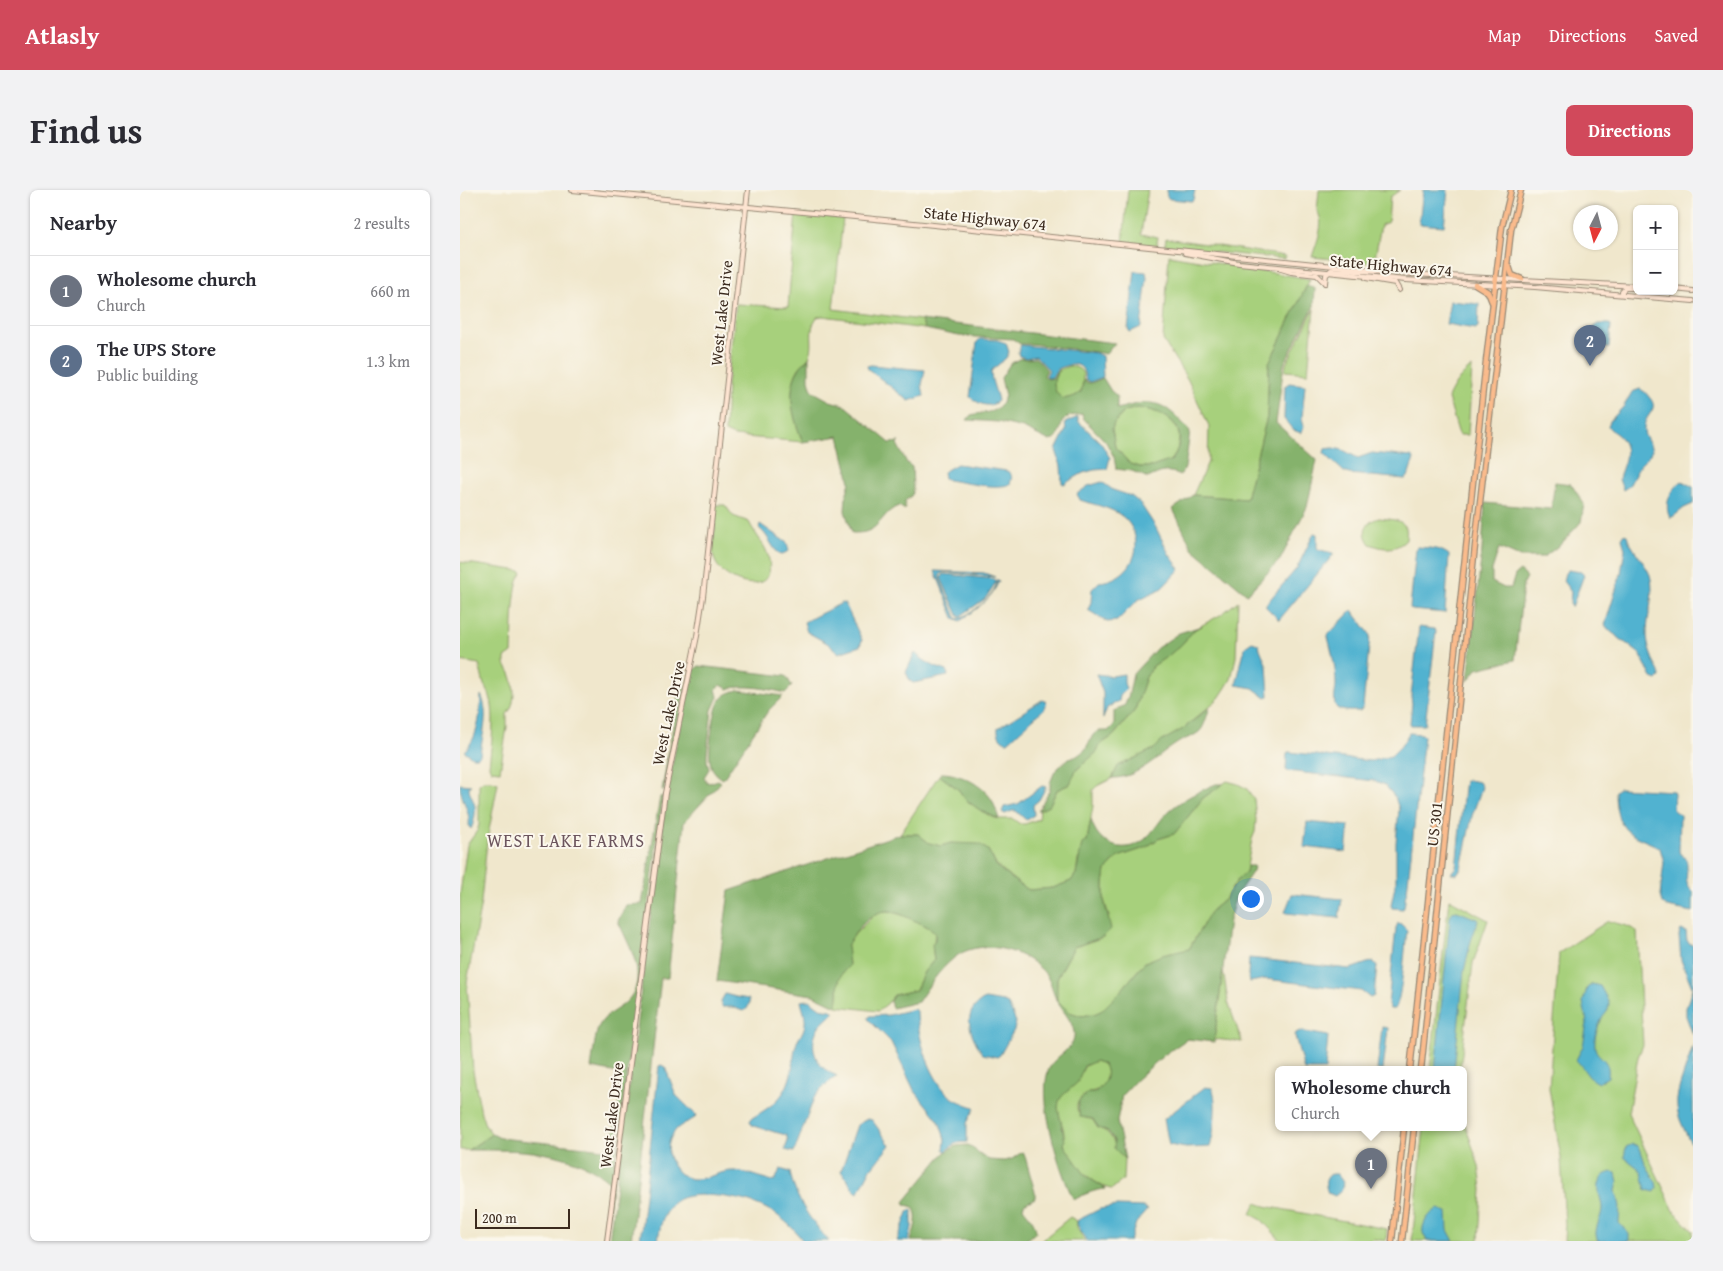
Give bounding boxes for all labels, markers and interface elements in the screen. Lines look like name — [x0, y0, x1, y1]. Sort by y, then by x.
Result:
text: Atlasly — [25, 18, 99, 53]
text: Map — [1488, 22, 1521, 49]
text: Directions — [1549, 22, 1626, 49]
text: Saved — [1654, 22, 1698, 49]
text: Find us — [30, 105, 143, 156]
button: Directions — [1566, 105, 1693, 156]
street label: State Highway 674 — [923, 200, 1048, 236]
north arrow — [1573, 205, 1618, 250]
map controls — [1633, 205, 1678, 295]
button: + — [1633, 205, 1678, 250]
text: Nearby — [50, 207, 117, 238]
text: 2 results — [353, 211, 410, 235]
street label: State Highway 674 — [1329, 248, 1454, 282]
button: − — [1633, 250, 1678, 295]
street label: West Lake Drive — [704, 259, 738, 367]
text: Wholesome church — [97, 265, 257, 293]
text: 1 — [62, 279, 70, 303]
text: 660 m — [370, 279, 410, 303]
text: Church — [97, 293, 146, 317]
pin: 2 — [1574, 325, 1606, 366]
text: The UPS Store — [97, 335, 216, 363]
text: 2 — [62, 349, 70, 373]
text: 1.3 km — [366, 349, 410, 373]
text: Public building — [97, 363, 198, 387]
street label: West Lake Drive — [645, 659, 691, 767]
street label: US 301 — [1420, 800, 1448, 848]
district label: WEST LAKE FARMS — [487, 827, 645, 854]
your location — [1238, 886, 1264, 912]
street label: West Lake Drive — [593, 1061, 629, 1169]
popup — [1275, 1066, 1467, 1131]
text: Wholesome church — [1291, 1073, 1451, 1101]
text: Church — [1291, 1101, 1340, 1125]
pin: 1 — [1355, 1148, 1387, 1189]
scale bar — [475, 1206, 570, 1229]
text: 200 m — [482, 1208, 517, 1228]

